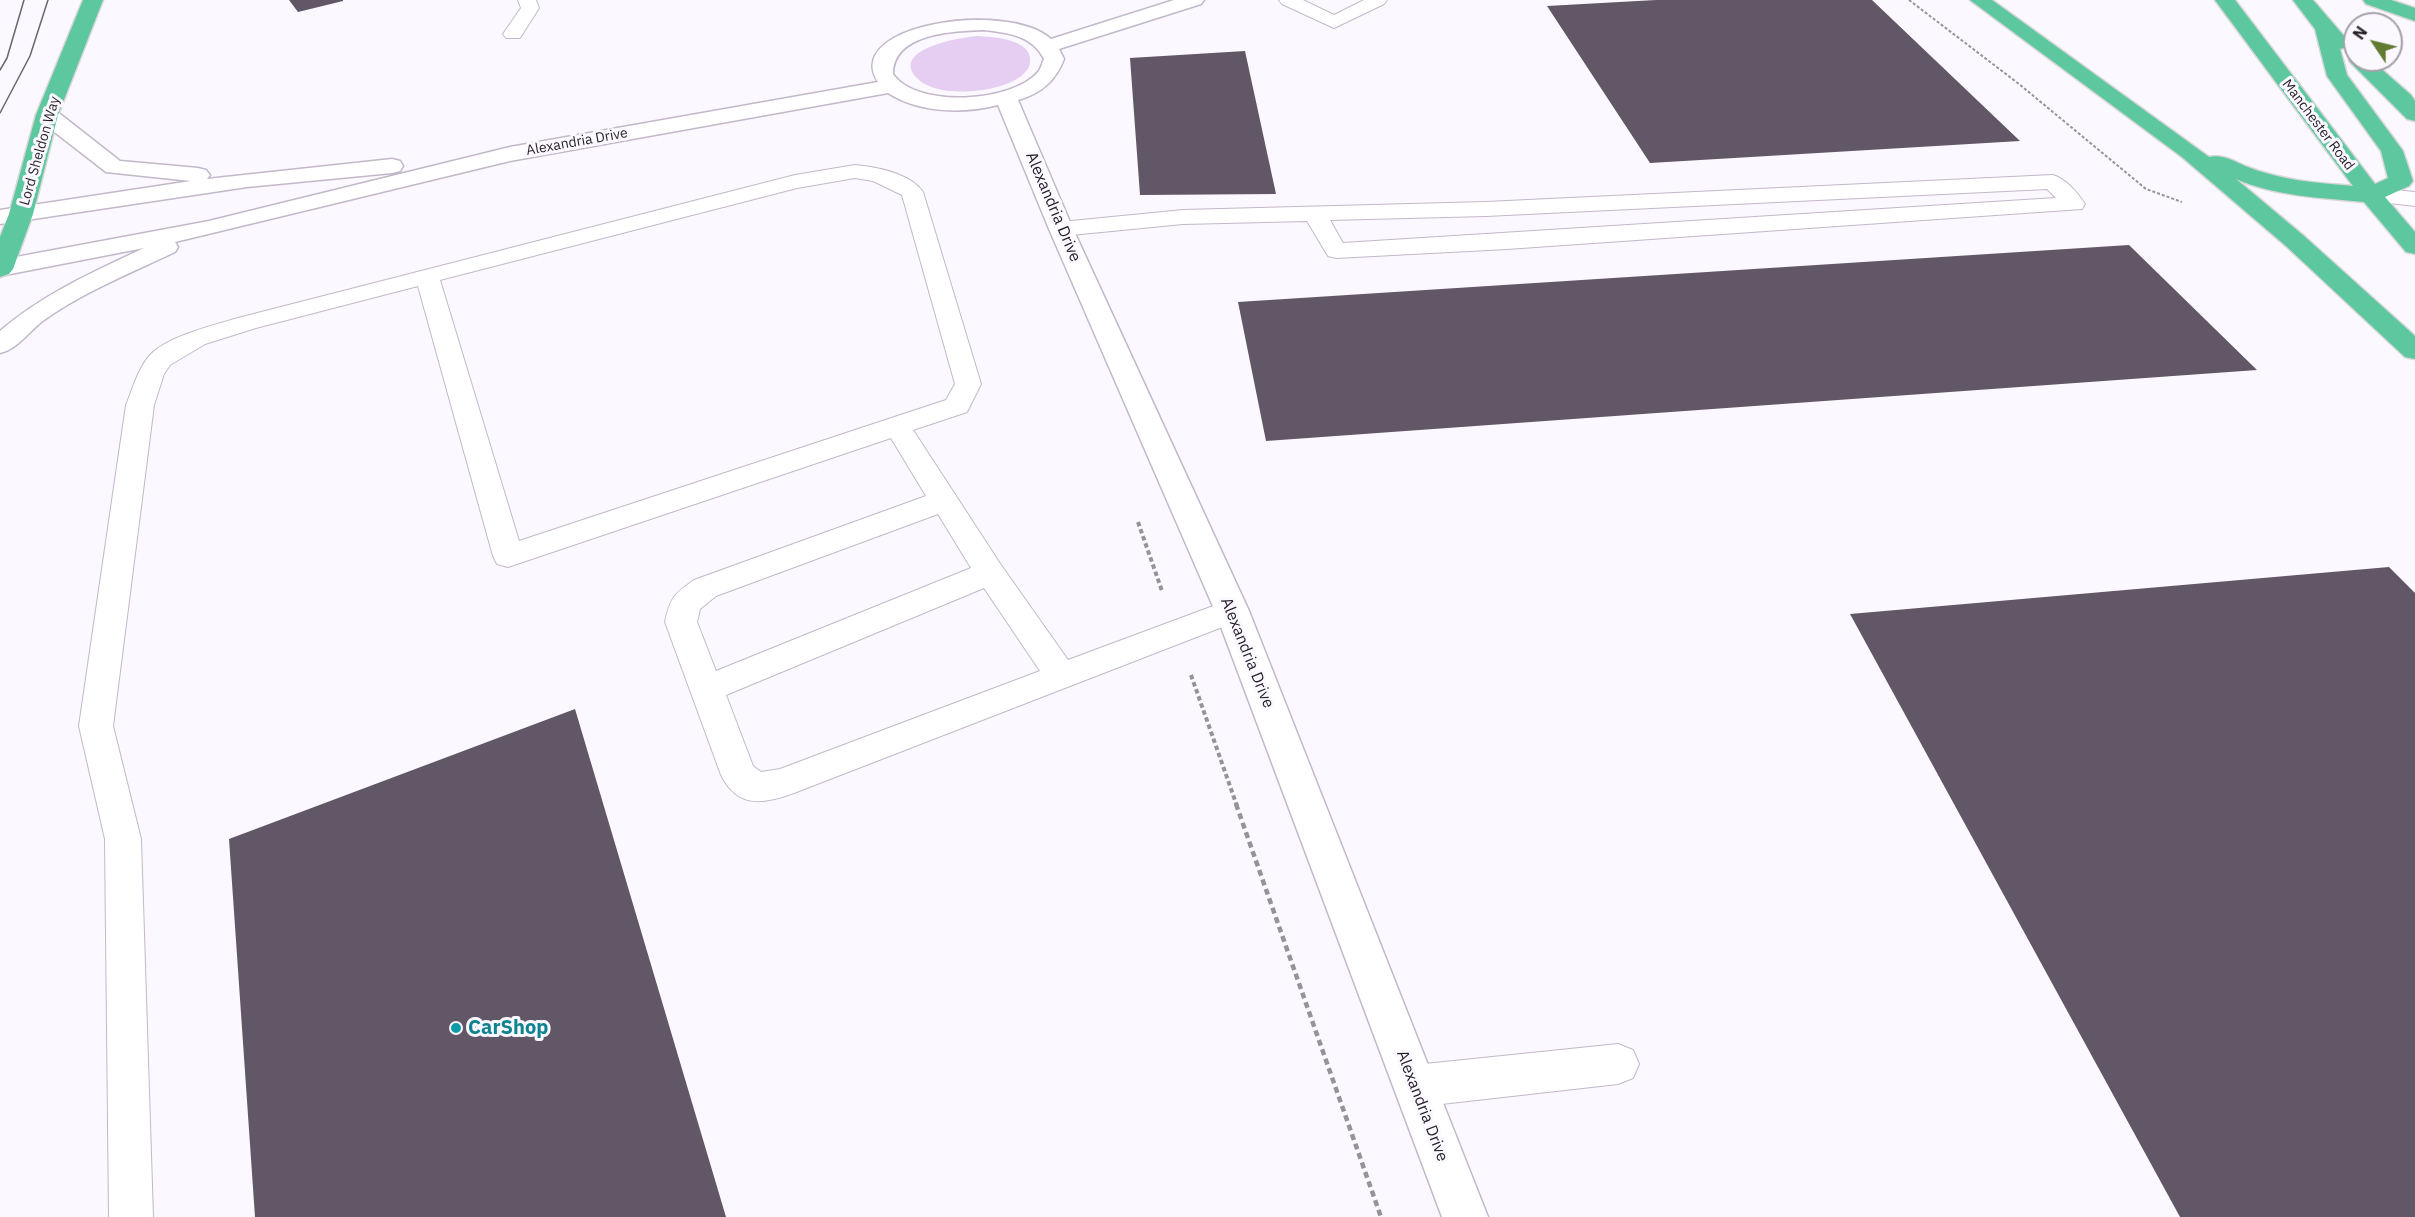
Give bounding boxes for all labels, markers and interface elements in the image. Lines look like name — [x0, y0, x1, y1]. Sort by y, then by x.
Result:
north arrow — [2343, 12, 2403, 72]
text: N — [2348, 22, 2371, 43]
street label: Manchester Road — [2278, 76, 2358, 174]
street label: Lord Sheldon Way — [16, 95, 64, 207]
street label: Alexandria Drive — [525, 125, 629, 159]
street label: Alexandria Drive — [1021, 149, 1085, 265]
street label: Alexandria Drive — [1216, 595, 1278, 711]
place label: CarShop — [468, 1016, 548, 1040]
marker: CarShop — [449, 1021, 463, 1035]
street label: Alexandria Drive — [1392, 1048, 1452, 1164]

